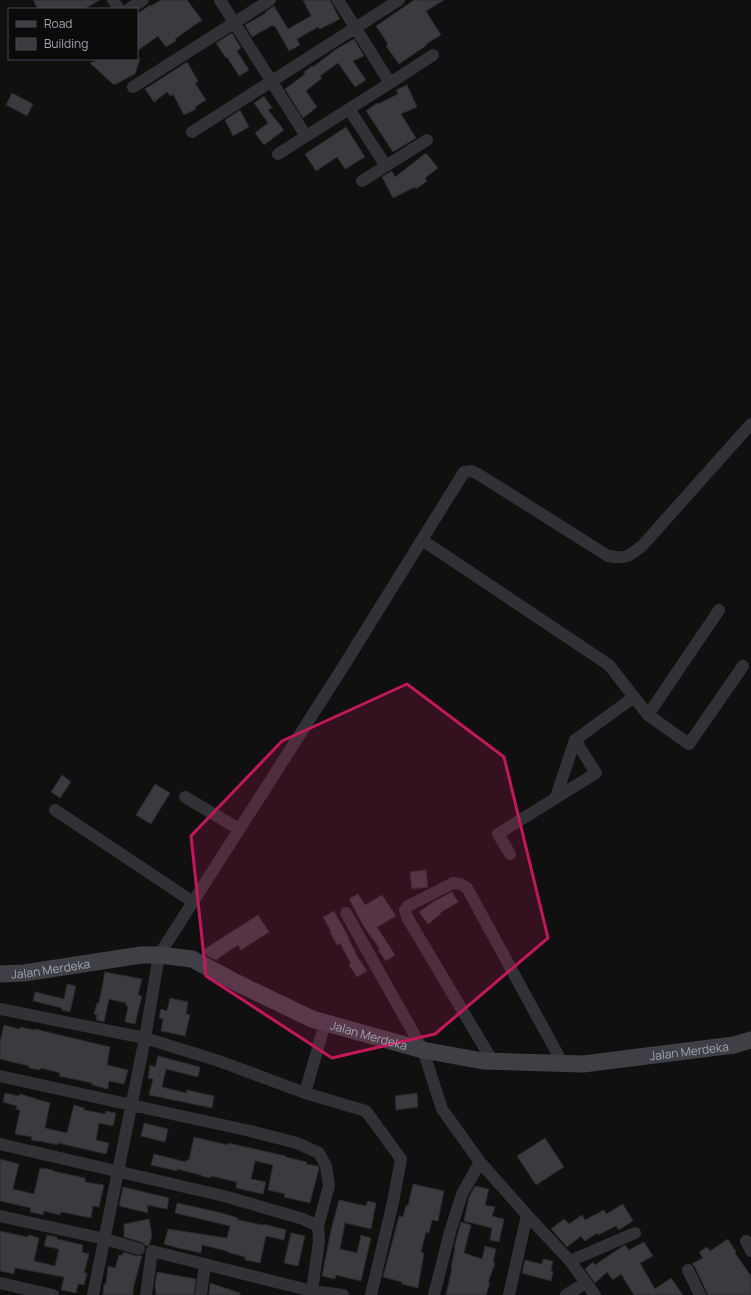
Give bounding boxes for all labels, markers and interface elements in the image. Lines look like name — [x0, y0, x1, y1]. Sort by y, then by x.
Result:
legend — [8, 8, 138, 60]
text: Road — [44, 15, 72, 32]
text: Building — [44, 35, 88, 52]
street label: Jalan Merdeka — [11, 954, 91, 982]
street label: Jalan Merdeka — [328, 1016, 409, 1054]
street label: Jalan Merdeka — [649, 1037, 729, 1064]

